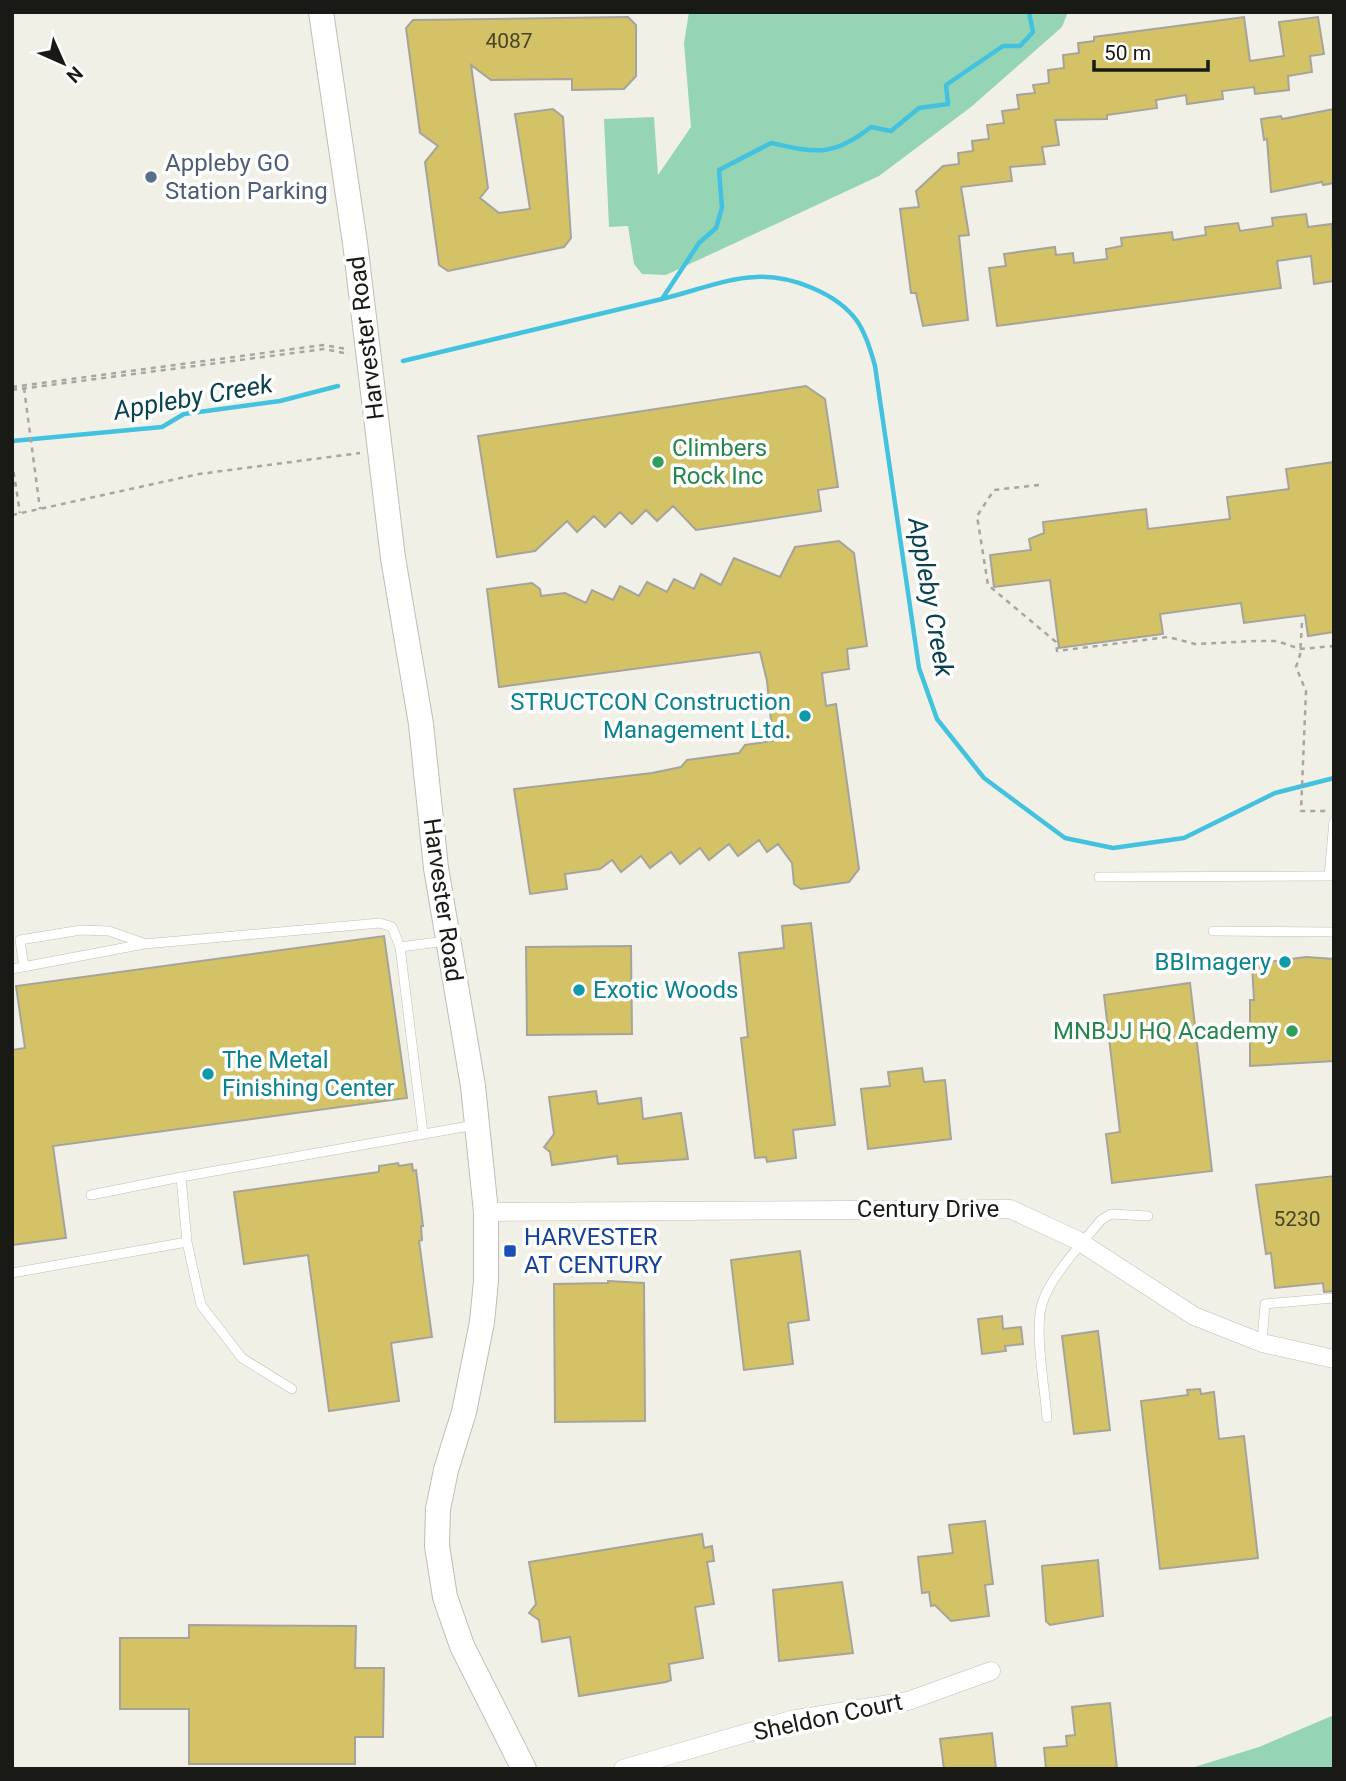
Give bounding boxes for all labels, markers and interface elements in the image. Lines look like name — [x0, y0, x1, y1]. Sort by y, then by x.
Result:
north arrow — [28, 28, 98, 98]
scale bar — [1094, 28, 1208, 72]
house number: 4087 — [485, 29, 533, 53]
text: 50 m — [1104, 41, 1151, 65]
text: N — [62, 62, 88, 88]
place label: Appleby GO Station Parking — [165, 149, 328, 205]
marker: Appleby GO Station Parking — [143, 169, 159, 185]
street label: Harvester Road — [342, 254, 390, 422]
water label: Appleby Creek — [109, 368, 276, 426]
place label: Climbers Rock Inc — [672, 434, 767, 490]
marker: Climbers Rock Inc — [650, 454, 666, 470]
water label: Appleby Creek — [902, 513, 960, 680]
place label: STRUCTCON Construction Management Ltd. — [510, 688, 791, 744]
marker: STRUCTCON Construction Management Ltd. — [797, 708, 813, 724]
street label: Harvester Road — [418, 816, 468, 984]
place label: BBImagery — [1155, 948, 1272, 976]
marker: BBImagery — [1277, 954, 1293, 970]
place label: Exotic Woods — [593, 976, 738, 1004]
marker: Exotic Woods — [571, 982, 587, 998]
place label: MNBJJ HQ Academy — [1053, 1017, 1279, 1045]
marker: MNBJJ HQ Academy — [1284, 1023, 1300, 1039]
place label: The Metal Finishing Center — [222, 1046, 395, 1102]
marker: The Metal Finishing Center — [200, 1066, 216, 1082]
street label: Century Drive — [857, 1195, 999, 1223]
house number: 5230 — [1273, 1207, 1321, 1231]
place label: HARVESTER AT CENTURY — [524, 1223, 663, 1279]
marker: HARVESTER AT CENTURY — [502, 1243, 518, 1259]
street label: Sheldon Court — [751, 1688, 905, 1746]

